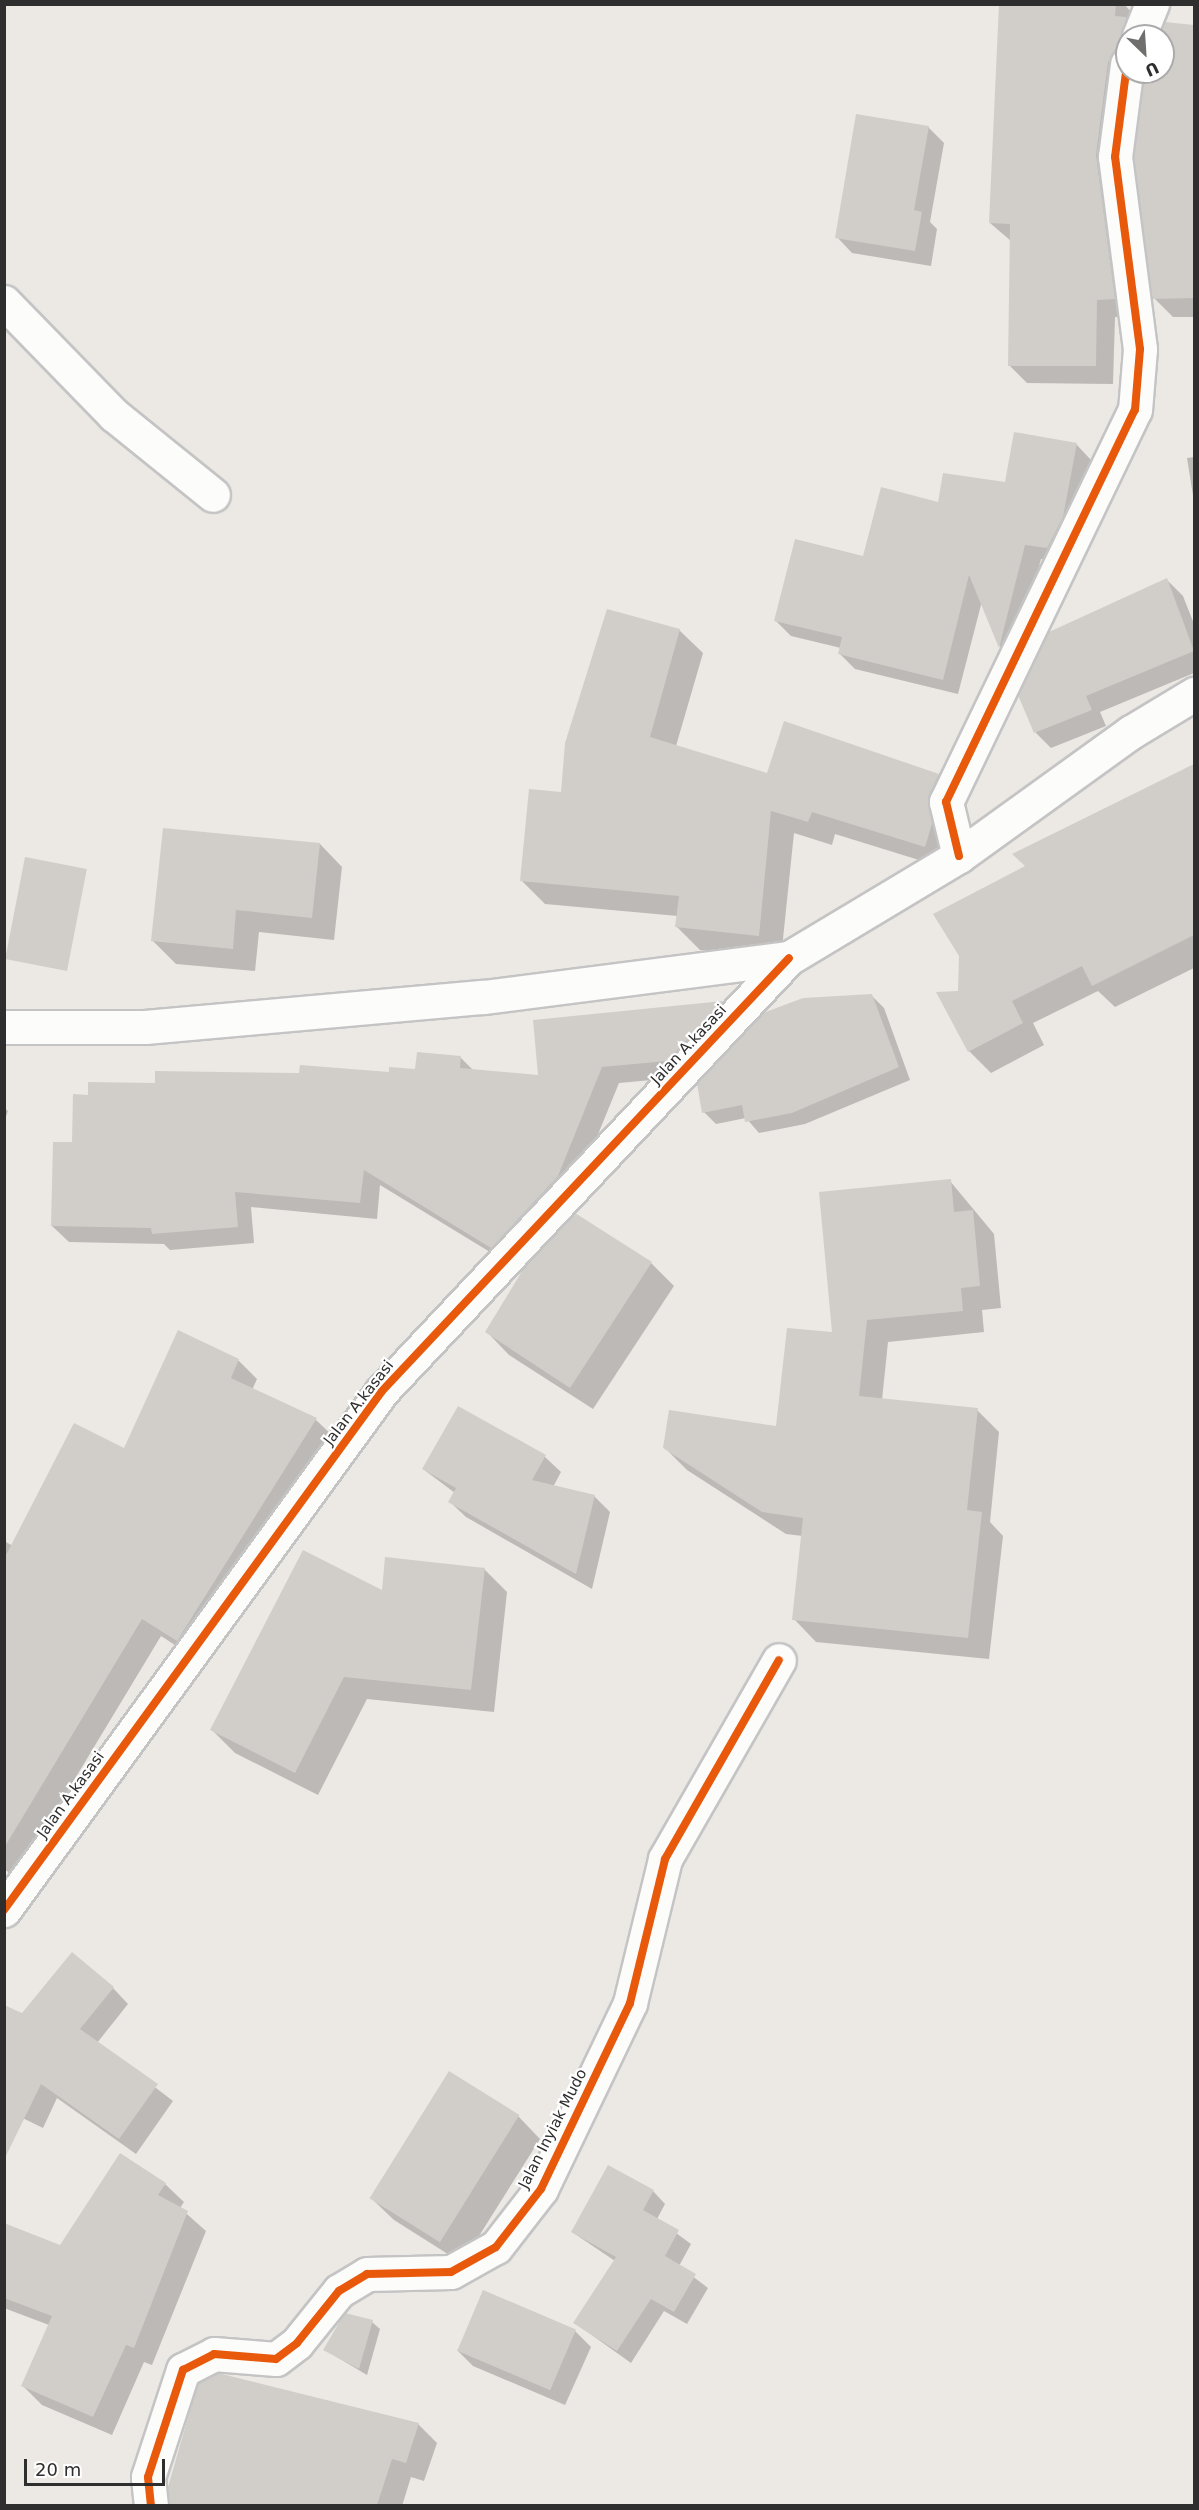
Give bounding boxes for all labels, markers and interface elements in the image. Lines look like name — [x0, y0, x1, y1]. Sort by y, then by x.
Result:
north arrow — [1115, 24, 1175, 84]
text: U — [1142, 58, 1162, 80]
street label: Jalan A.kasasi — [647, 1001, 731, 1089]
street label: Jalan A.kasasi — [320, 1357, 398, 1449]
street label: Jalan A.kasasi — [34, 1748, 108, 1842]
street label: Jalan Inyiak Mudo — [515, 2066, 591, 2192]
scale bar — [27, 2447, 168, 2485]
text: 20 m — [35, 2459, 81, 2480]

